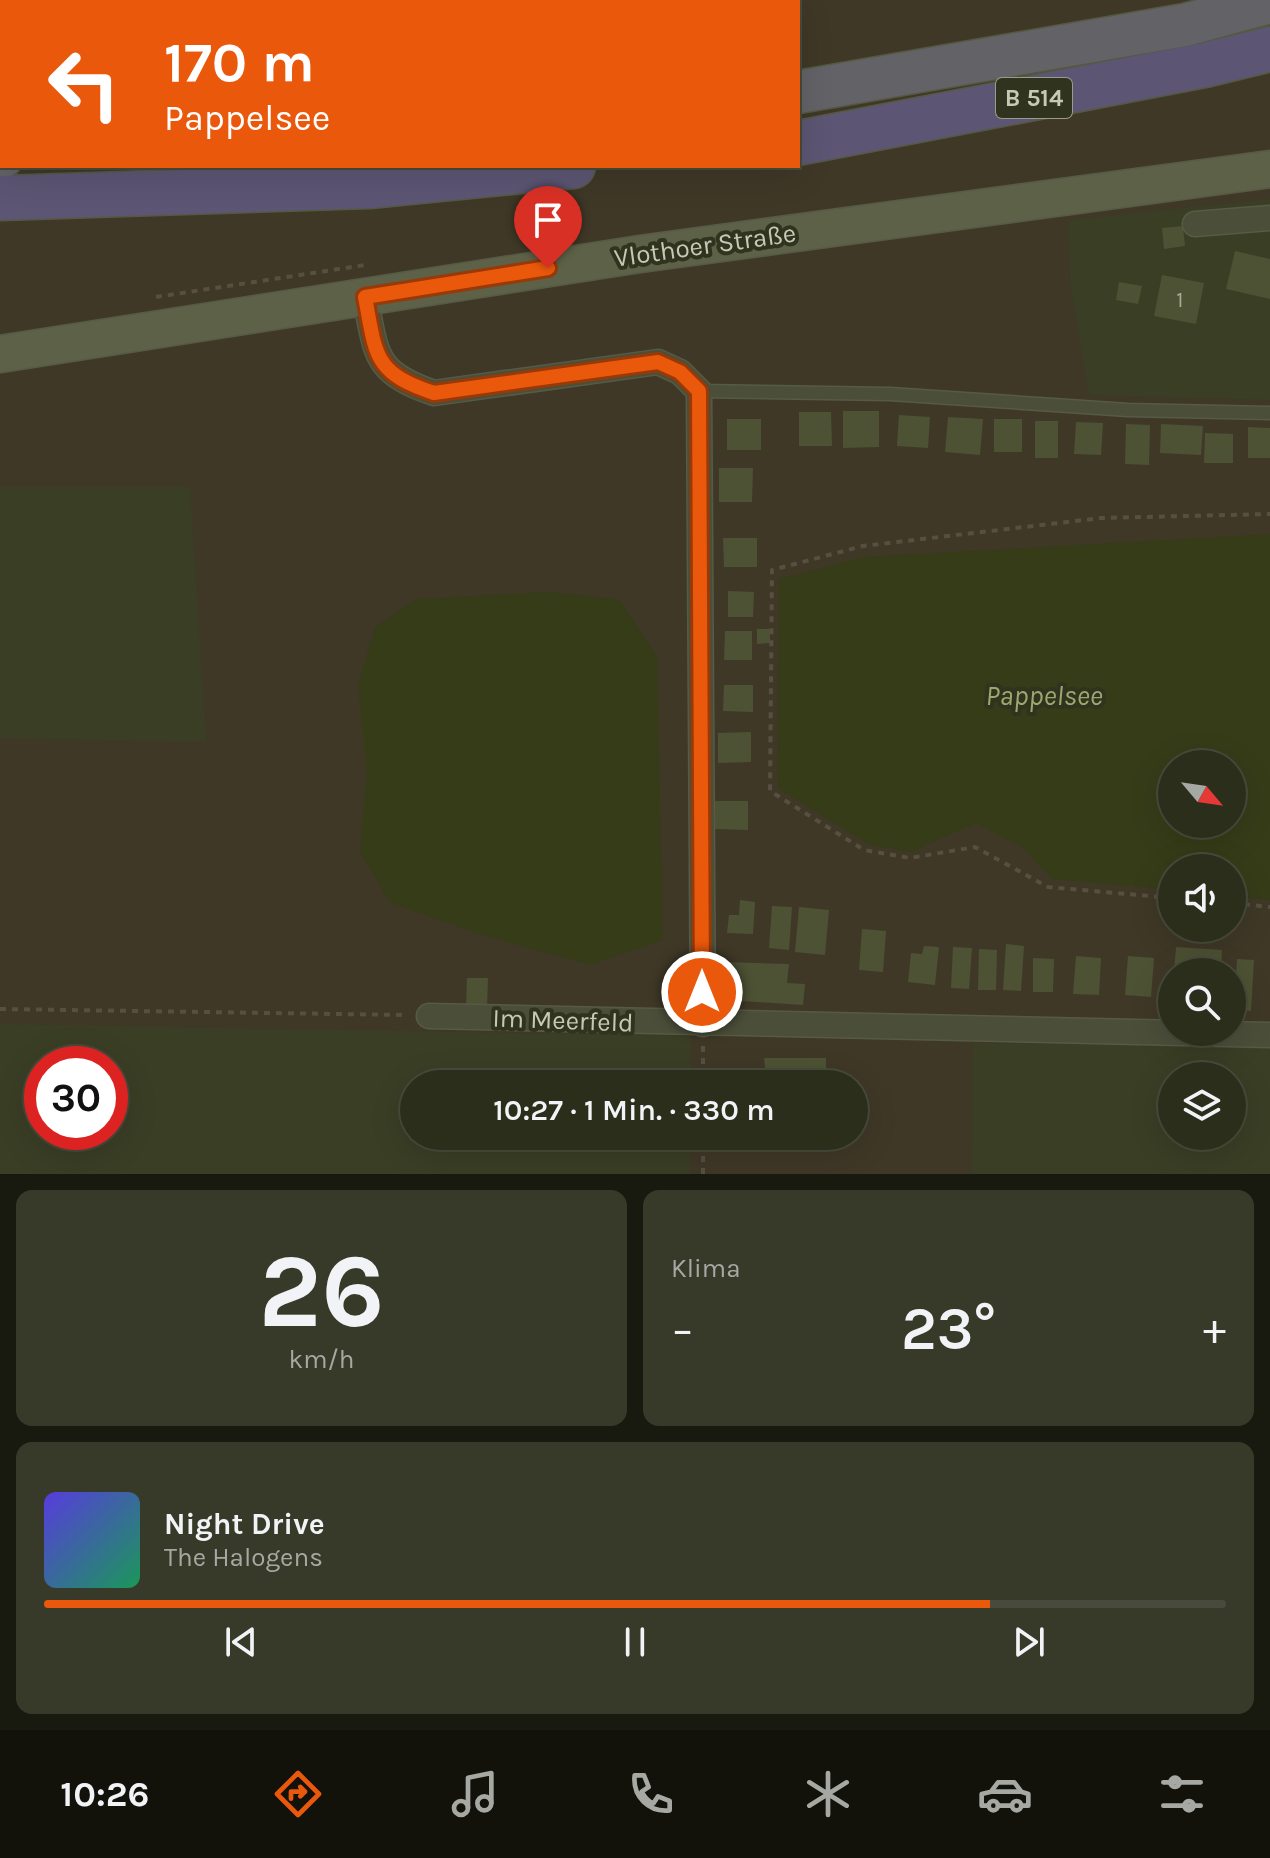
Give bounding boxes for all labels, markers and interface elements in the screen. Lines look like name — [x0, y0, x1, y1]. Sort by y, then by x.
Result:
text: 170 m — [164, 30, 315, 95]
icon: left — [32, 32, 136, 136]
road number: B 514 — [996, 78, 1072, 118]
text: Pappelsee — [164, 97, 330, 139]
pin — [514, 186, 582, 268]
icon: arrive — [526, 198, 570, 242]
street label: Vlothoer Straße — [612, 217, 798, 274]
house number: 1 — [1176, 287, 1184, 313]
water label: Pappelsee — [985, 679, 1103, 712]
north arrow — [1158, 750, 1246, 838]
map controls — [1158, 750, 1246, 1150]
button: sound — [1158, 854, 1246, 942]
position arrow — [660, 950, 744, 1034]
button: search — [1158, 958, 1246, 1046]
street label: Im Meerfeld — [492, 1003, 634, 1038]
speed limit sign: 30 — [24, 1046, 128, 1150]
button: layers — [1158, 1062, 1246, 1150]
text: 10:27 · 1 Min. · 330 m — [493, 1092, 775, 1128]
text: 26 — [258, 1231, 385, 1352]
text: Klima — [671, 1253, 740, 1284]
text: 23° — [901, 1294, 996, 1364]
text: − — [671, 1304, 694, 1355]
text: + — [1203, 1304, 1226, 1355]
text: km/h — [289, 1344, 354, 1375]
text: Night Drive — [164, 1506, 325, 1542]
text: The Halogens — [164, 1542, 323, 1573]
icon: previous — [219, 1620, 263, 1664]
icon: pause — [613, 1620, 657, 1664]
icon: next — [1007, 1620, 1051, 1664]
icon: directions — [270, 1766, 326, 1822]
icon: music — [447, 1766, 503, 1822]
icon: phone — [623, 1766, 679, 1822]
icon: climate — [800, 1766, 856, 1822]
icon: car — [977, 1766, 1033, 1822]
icon: filters — [1154, 1766, 1210, 1822]
text: 10:26 — [60, 1773, 149, 1815]

